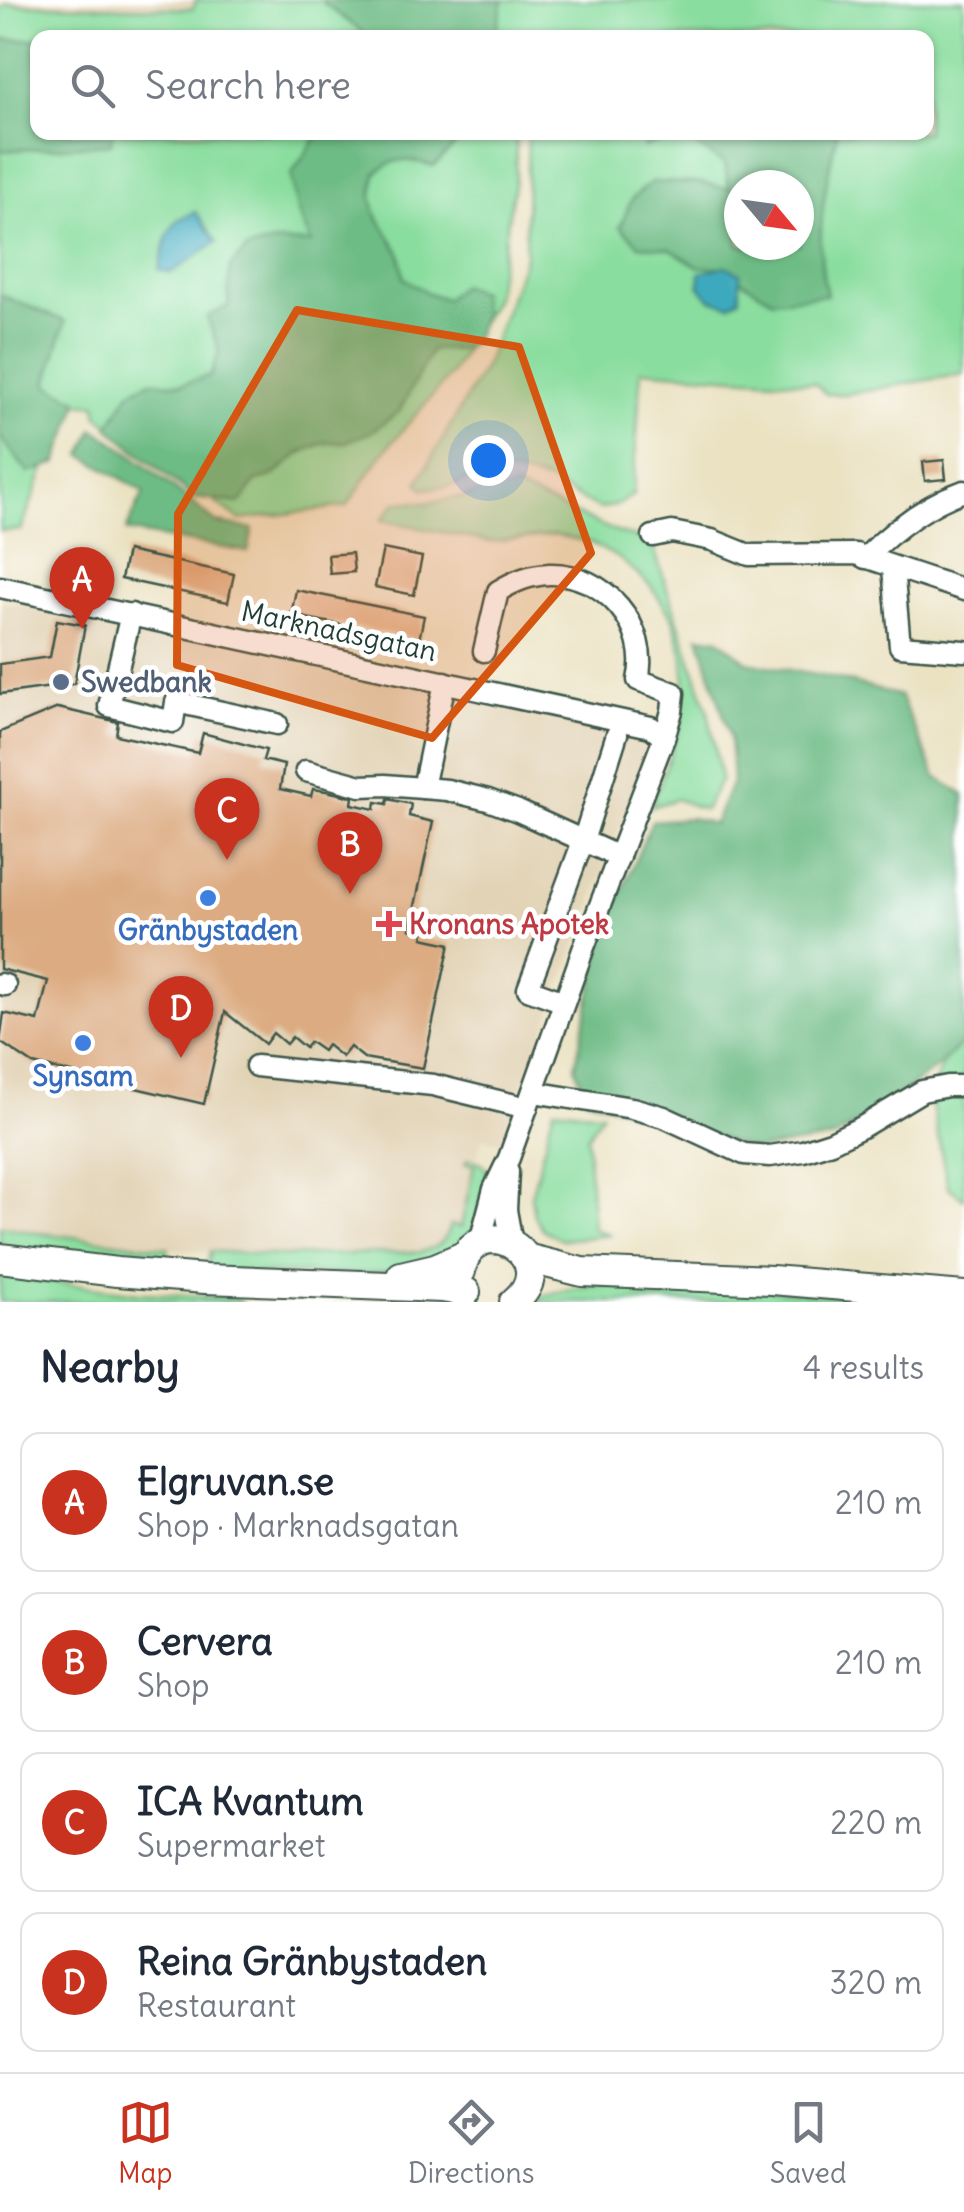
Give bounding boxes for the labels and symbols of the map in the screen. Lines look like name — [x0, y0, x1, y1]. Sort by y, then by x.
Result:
north arrow — [724, 170, 814, 260]
your location — [463, 435, 514, 486]
pin: A — [49, 546, 114, 629]
street label: Marknadsgatan — [238, 593, 440, 669]
place label: Swedbank — [81, 664, 212, 700]
marker: Swedbank — [50, 671, 72, 693]
pin: C — [194, 778, 260, 860]
pin: B — [318, 812, 382, 894]
marker: Gränbystaden — [197, 887, 219, 909]
place label: Kronans Apotek — [409, 906, 609, 942]
place label: Gränbystaden — [118, 912, 298, 948]
marker: Kronans Apotek — [378, 913, 400, 935]
pin: D — [148, 976, 214, 1058]
marker: Synsam — [72, 1032, 94, 1054]
place label: Synsam — [33, 1058, 134, 1094]

